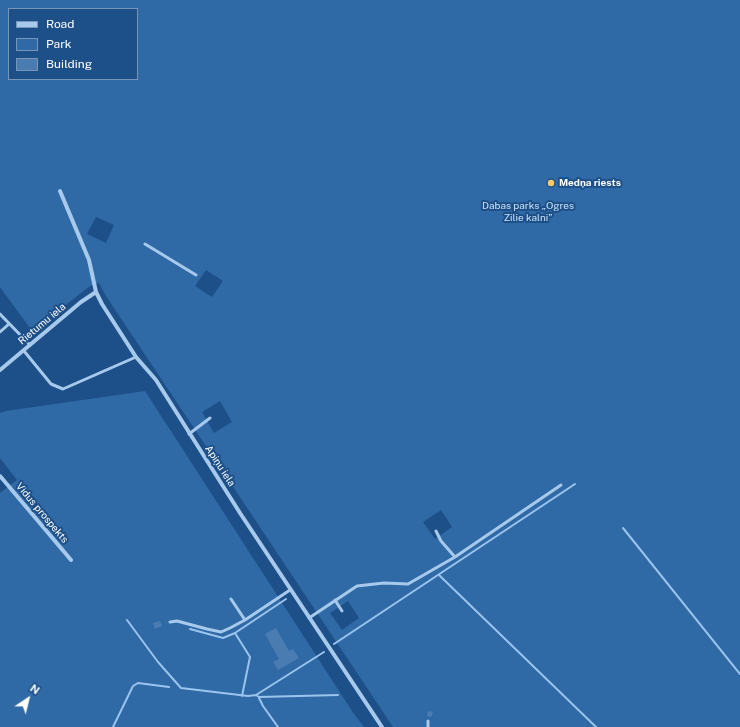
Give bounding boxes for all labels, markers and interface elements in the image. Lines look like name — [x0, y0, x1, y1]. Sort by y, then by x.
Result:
legend — [8, 8, 138, 80]
text: Road — [46, 17, 74, 31]
text: Park — [46, 37, 72, 51]
text: Building — [46, 57, 92, 71]
place label: Medņa riests — [559, 177, 621, 189]
marker: Medņa riests — [546, 178, 556, 188]
park label: Dabas parks „Ogres Zilie kalni” — [482, 200, 574, 224]
street label: Rietumu iela — [16, 301, 68, 347]
street label: Apiņu iela — [202, 443, 238, 489]
street label: Vidus prospekts — [13, 480, 71, 546]
north arrow — [8, 679, 48, 719]
text: N — [28, 682, 42, 697]

